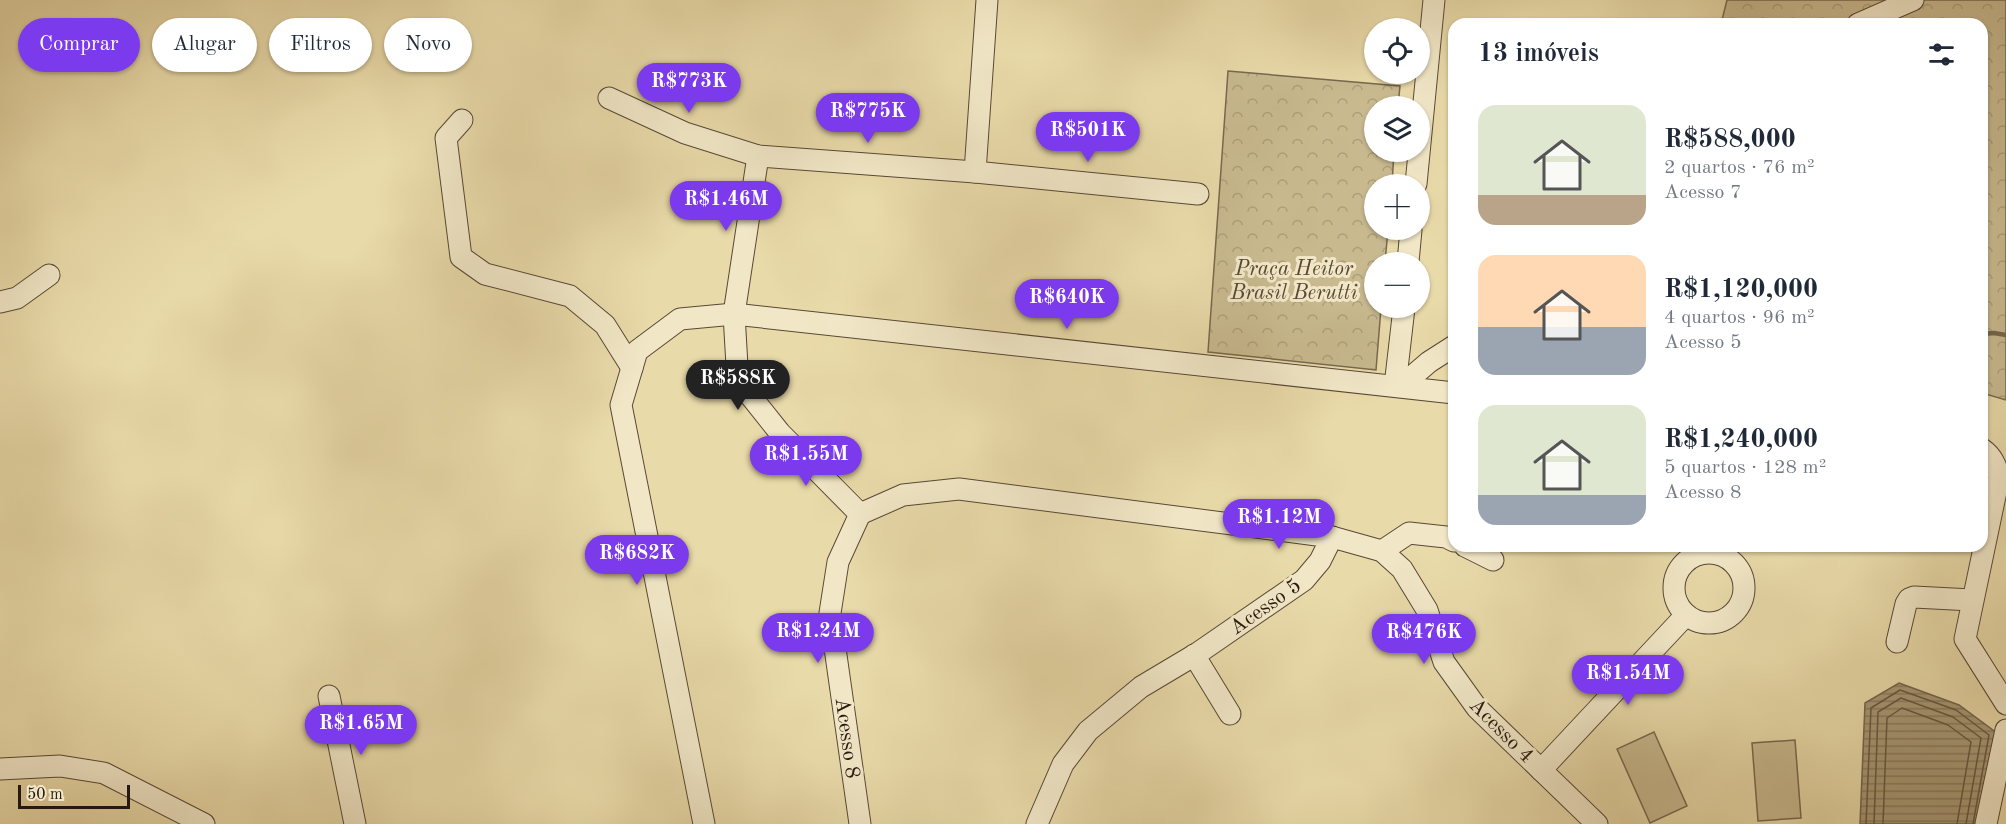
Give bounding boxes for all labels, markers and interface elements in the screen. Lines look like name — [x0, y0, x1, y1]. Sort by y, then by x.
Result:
chip: Comprar — [18, 18, 140, 72]
chip: Alugar — [152, 18, 257, 72]
chip: Filtros — [269, 18, 372, 72]
chip: Novo — [384, 18, 472, 72]
map controls — [1364, 18, 1430, 318]
button: locate — [1364, 18, 1430, 84]
icon: filters — [1925, 38, 1958, 71]
text: 13 imóveis — [1478, 41, 1599, 67]
pin: R$773K — [640, 63, 738, 114]
text: R$773K — [651, 72, 727, 92]
pin: R$775K — [819, 93, 917, 144]
button: layers — [1364, 96, 1430, 162]
text: R$775K — [830, 102, 906, 122]
pin: R$501K — [1039, 112, 1137, 163]
text: R$501K — [1050, 121, 1126, 141]
text: R$588,000 — [1664, 127, 1796, 153]
icon: home — [1526, 129, 1598, 201]
text: 2 quartos · 76 m² — [1664, 158, 1815, 178]
button: + — [1364, 174, 1430, 240]
pin: R$1.46M — [671, 181, 781, 232]
text: Acesso 7 — [1664, 183, 1742, 203]
text: R$1.46M — [684, 190, 768, 210]
button: − — [1364, 252, 1430, 318]
park label: Praça Heitor Brasil Berutti — [1229, 259, 1358, 304]
text: R$1,120,000 — [1664, 277, 1818, 303]
pin: R$640K — [1018, 279, 1116, 330]
icon: home — [1526, 279, 1598, 351]
text: R$640K — [1029, 288, 1105, 308]
text: 4 quartos · 96 m² — [1664, 308, 1815, 328]
text: Acesso 5 — [1664, 333, 1742, 353]
pin: R$588K — [689, 360, 787, 411]
text: R$588K — [700, 369, 776, 389]
text: R$1,240,000 — [1664, 427, 1818, 453]
icon: home — [1526, 429, 1598, 501]
pin: R$1.55M — [751, 436, 861, 487]
text: R$1.55M — [764, 445, 848, 465]
text: 5 quartos · 128 m² — [1664, 458, 1826, 478]
text: Acesso 8 — [1664, 483, 1742, 503]
pin: R$1.12M — [1224, 499, 1334, 550]
text: R$1.12M — [1237, 508, 1321, 528]
pin: R$682K — [588, 535, 686, 586]
text: R$682K — [599, 544, 675, 564]
street label: Acesso 5 — [1226, 575, 1305, 639]
pin: R$1.24M — [763, 613, 873, 664]
pin: R$476K — [1375, 614, 1473, 665]
text: R$1.24M — [776, 622, 860, 642]
text: R$476K — [1386, 623, 1462, 643]
pin: R$1.54M — [1573, 655, 1683, 706]
text: R$1.54M — [1586, 664, 1670, 684]
street label: Acesso 4 — [1465, 695, 1537, 767]
street label: Acesso 8 — [830, 696, 863, 780]
pin: R$1.65M — [306, 705, 416, 756]
text: R$1.65M — [319, 714, 403, 734]
scale bar — [18, 782, 130, 810]
text: 50 m — [27, 787, 63, 803]

